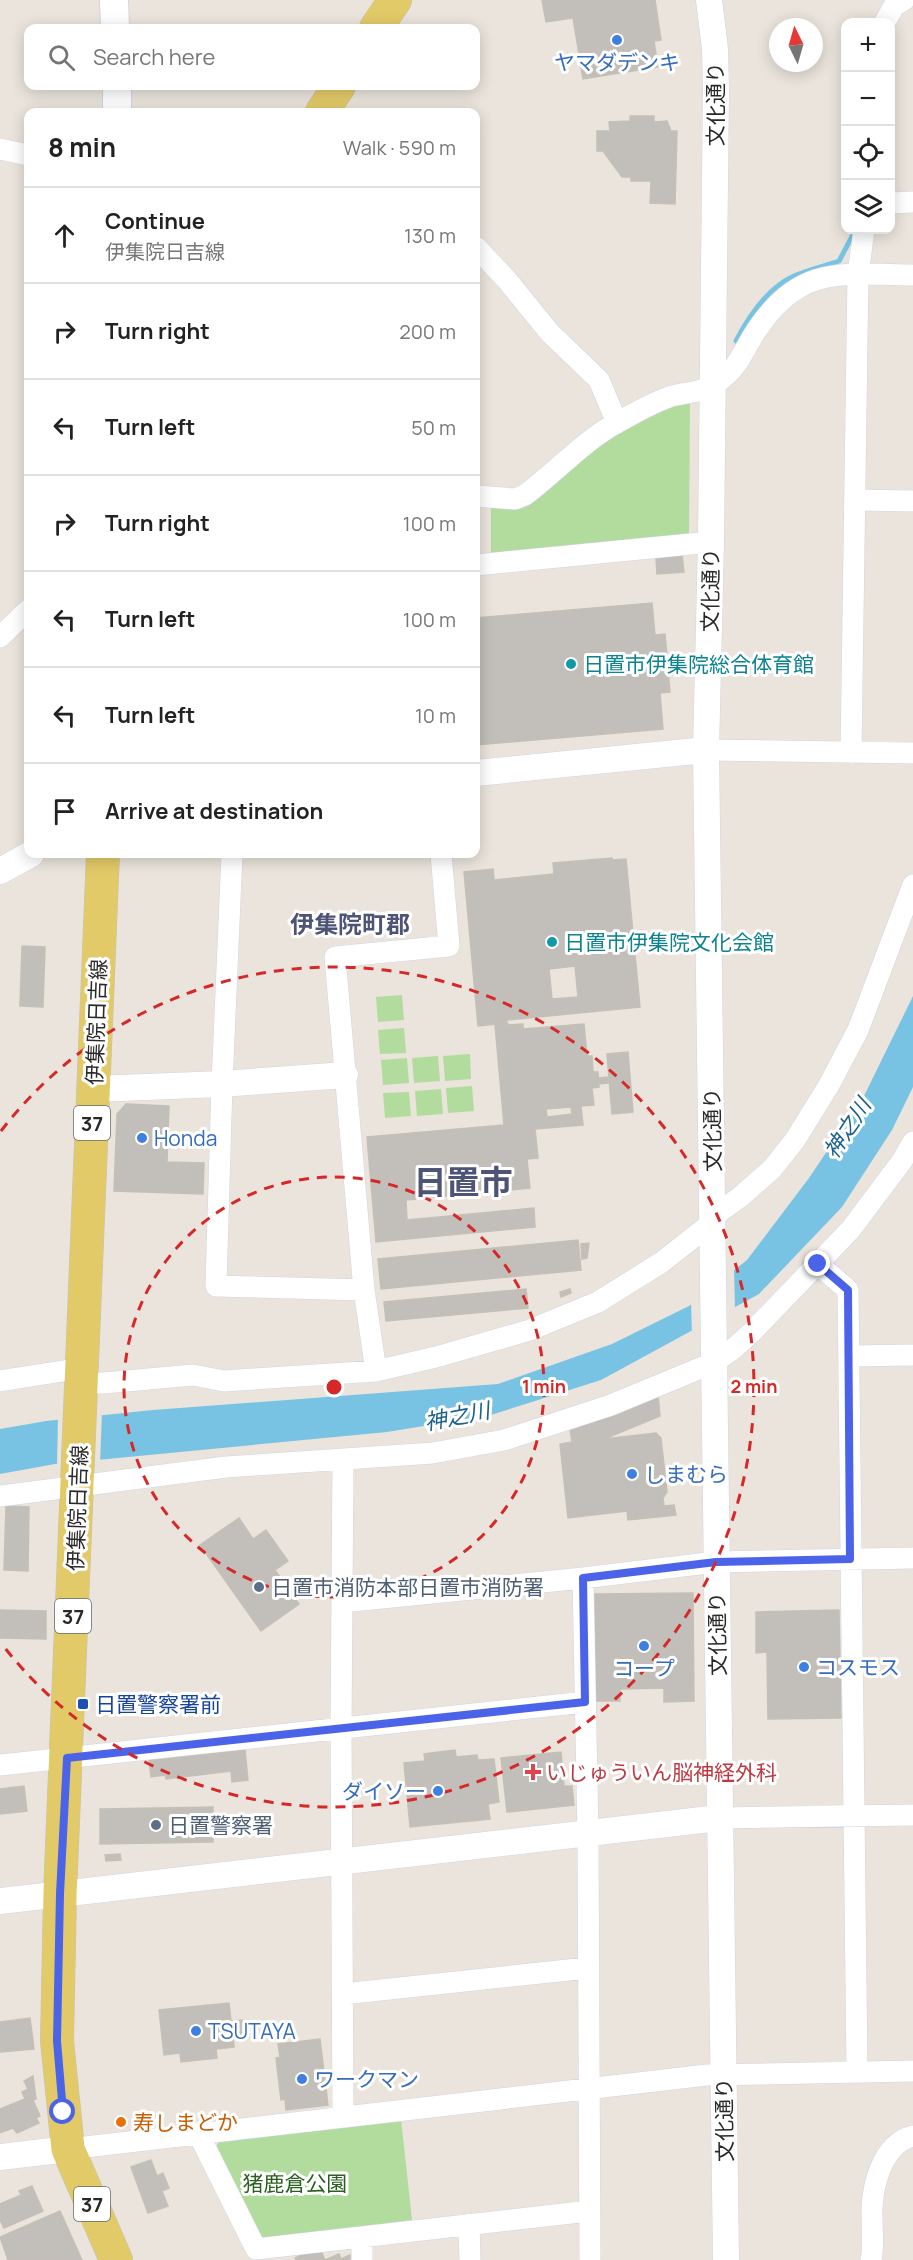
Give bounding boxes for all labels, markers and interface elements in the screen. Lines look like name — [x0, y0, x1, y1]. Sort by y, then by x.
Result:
north arrow — [769, 18, 823, 72]
map controls — [841, 18, 895, 234]
button: + — [841, 18, 895, 72]
search box — [24, 24, 480, 90]
marker: ヤマダデンキ — [610, 33, 624, 47]
icon: search — [45, 41, 78, 74]
text: Search here — [93, 42, 215, 72]
place label: ヤマダデンキ — [554, 48, 680, 76]
street label: 文化通り — [701, 62, 729, 146]
button: − — [841, 72, 895, 126]
button: locate — [841, 126, 895, 180]
text: 8 min — [48, 129, 116, 165]
text: Walk · 590 m — [343, 134, 456, 161]
button: layers — [841, 180, 895, 234]
text: Continue — [105, 206, 205, 236]
icon: ahead — [48, 219, 81, 252]
text: 130 m — [404, 222, 456, 249]
text: 伊集院日吉線 — [105, 238, 225, 265]
icon: right — [48, 315, 81, 348]
text: Turn right — [105, 316, 210, 346]
text: 200 m — [399, 318, 456, 345]
icon: left — [48, 411, 81, 444]
text: Turn left — [105, 412, 195, 442]
text: 50 m — [411, 414, 456, 441]
icon: right — [48, 507, 81, 540]
text: Turn right — [105, 508, 210, 538]
text: 100 m — [403, 510, 456, 537]
street label: 文化通り — [695, 548, 725, 632]
icon: left — [48, 603, 81, 636]
text: Turn left — [105, 604, 195, 634]
text: 100 m — [403, 606, 456, 633]
place label: 日置市伊集院総合体育館 — [583, 650, 814, 678]
marker: 日置市伊集院総合体育館 — [564, 657, 578, 671]
icon: left — [48, 699, 81, 732]
text: Turn left — [105, 700, 195, 730]
text: 10 m — [415, 702, 456, 729]
icon: arrive — [48, 795, 81, 828]
text: Arrive at destination — [105, 796, 323, 826]
district label: 伊集院町郡 — [290, 907, 410, 940]
place label: 日置市伊集院文化会館 — [564, 928, 774, 956]
marker: 日置市伊集院文化会館 — [545, 935, 559, 949]
street label: 伊集院日吉線 — [80, 959, 112, 1085]
street label: 文化通り — [697, 1088, 727, 1172]
water label: 神之川 — [816, 1090, 879, 1164]
road number: 37 — [74, 1106, 110, 1140]
place label: Honda — [154, 1124, 217, 1152]
marker: Honda — [135, 1131, 149, 1145]
district label: 日置市 — [414, 1159, 513, 1204]
route end — [804, 1250, 830, 1276]
text: 1 min — [522, 1374, 566, 1398]
text: 2 min — [731, 1374, 777, 1398]
centre of rings — [324, 1377, 344, 1397]
water label: 神之川 — [422, 1395, 494, 1437]
street label: 伊集院日吉線 — [61, 1445, 93, 1571]
place label: しまむら — [644, 1460, 728, 1488]
marker: しまむら — [625, 1467, 639, 1481]
place label: 日置市消防本部日置市消防署 — [271, 1573, 544, 1601]
marker: 日置市消防本部日置市消防署 — [252, 1580, 266, 1594]
street label: 文化通り — [702, 1592, 732, 1676]
road number: 37 — [55, 1599, 91, 1633]
marker: コープ — [637, 1639, 651, 1653]
place label: コスモス — [816, 1653, 900, 1681]
place label: コープ — [613, 1654, 675, 1682]
marker: コスモス — [797, 1660, 811, 1674]
place label: 日置警察署前 — [95, 1690, 221, 1718]
marker: 日置警察署前 — [76, 1697, 90, 1711]
place label: いじゅういん脳神経外科 — [546, 1758, 777, 1786]
marker: いじゅういん脳神経外科 — [524, 1763, 542, 1781]
place label: ダイソー — [342, 1777, 426, 1805]
marker: ダイソー — [431, 1784, 445, 1798]
place label: 日置警察署 — [168, 1811, 273, 1839]
marker: 日置警察署 — [149, 1818, 163, 1832]
place label: TSUTAYA — [208, 2017, 296, 2045]
marker: TSUTAYA — [189, 2024, 203, 2038]
place label: ワークマン — [314, 2065, 419, 2093]
marker: ワークマン — [295, 2072, 309, 2086]
street label: 文化通り — [709, 2078, 739, 2162]
route start — [49, 2098, 75, 2124]
place label: 寿しまどか — [133, 2108, 238, 2136]
marker: 寿しまどか — [114, 2115, 128, 2129]
park label: 猪鹿倉公園 — [243, 2169, 348, 2197]
road number: 37 — [74, 2187, 110, 2221]

